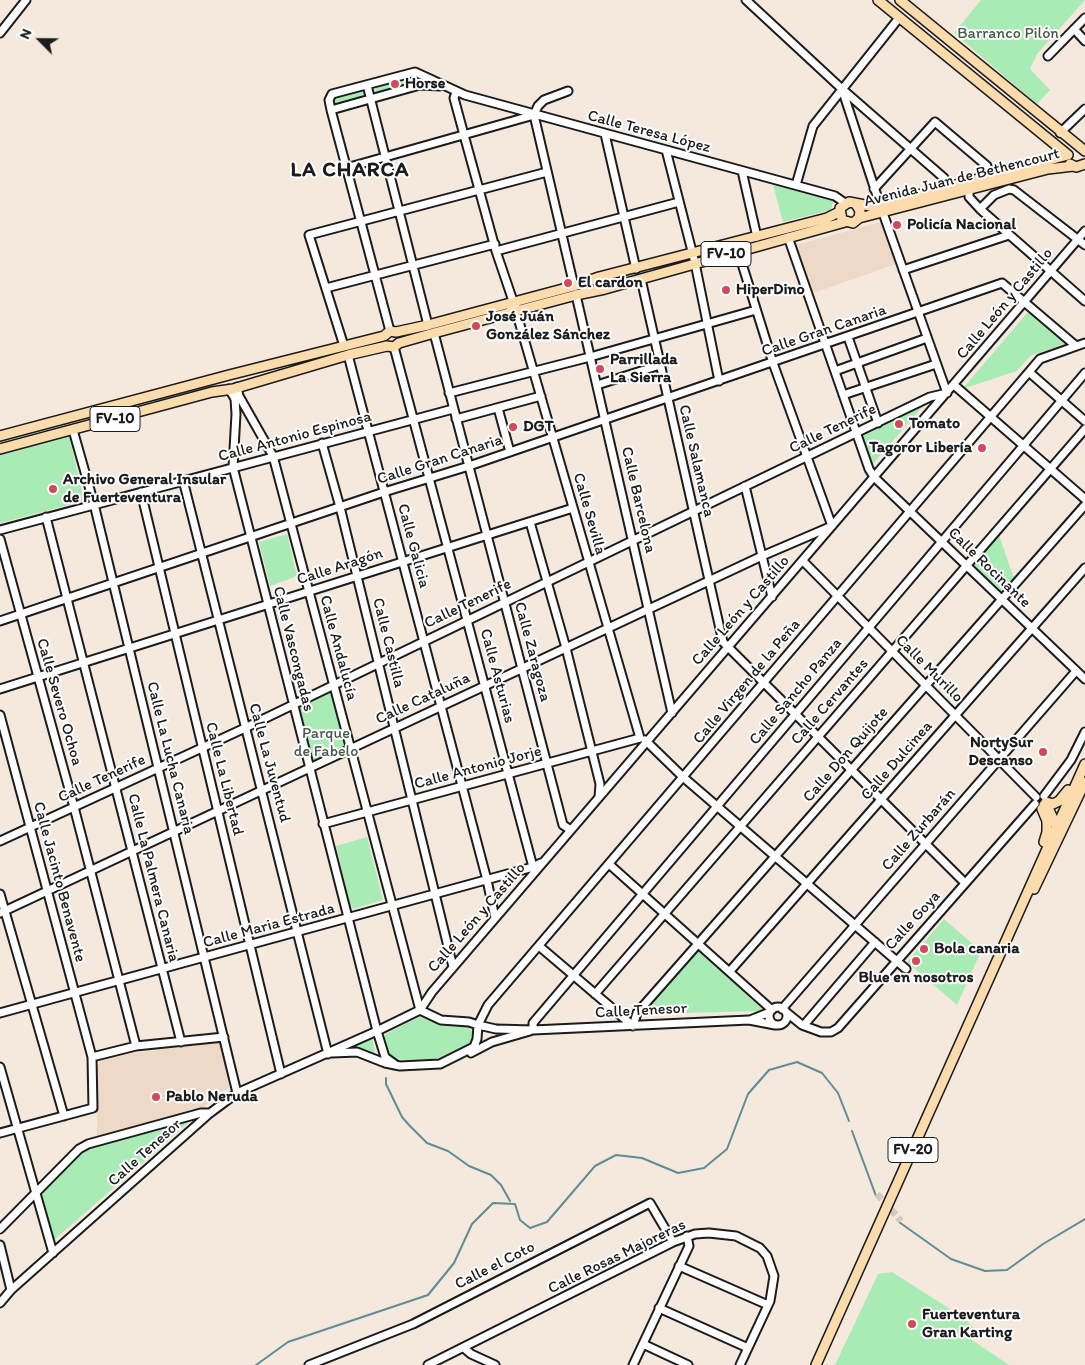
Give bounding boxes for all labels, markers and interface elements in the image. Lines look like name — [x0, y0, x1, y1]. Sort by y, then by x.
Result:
north arrow — [15, 15, 65, 65]
park label: Barranco Pilón — [957, 24, 1059, 44]
text: N — [16, 26, 35, 42]
place label: Horse — [405, 74, 445, 94]
marker: Horse — [389, 78, 401, 90]
street label: Calle Teresa López — [585, 106, 713, 158]
street label: Avenida Juan de Bethencourt — [862, 144, 1062, 212]
district label: LA CHARCA — [289, 158, 411, 184]
place label: Policía Nacional — [907, 215, 1016, 235]
marker: Policía Nacional — [891, 219, 903, 231]
road number: FV-10 — [701, 242, 751, 266]
street label: Calle León y Castillo — [953, 244, 1057, 364]
place label: El cardon — [578, 273, 643, 293]
marker: El cardon — [562, 277, 574, 289]
place label: HiperDino — [736, 280, 805, 300]
marker: HiperDino — [720, 284, 732, 296]
street label: Calle Gran Canaria — [759, 301, 889, 361]
place label: José Juán González Sánchez — [486, 307, 610, 345]
marker: José Juán González Sánchez — [470, 320, 482, 332]
place label: Parrillada La Sierra — [610, 350, 678, 388]
marker: Parrillada La Sierra — [594, 363, 606, 375]
street label: Calle Tenerife — [786, 400, 880, 458]
street label: Calle Salamanca — [674, 403, 718, 519]
road number: FV-10 — [90, 406, 140, 432]
street label: Calle Antonio Espinosa — [216, 407, 374, 467]
place label: Tomato — [909, 414, 960, 434]
place label: DGT — [523, 417, 554, 437]
marker: Tomato — [893, 418, 905, 430]
marker: DGT — [507, 421, 519, 433]
street label: Calle Gran Canaria — [375, 431, 505, 489]
place label: Tagoror Libería — [869, 438, 972, 458]
marker: Tagoror Libería — [976, 442, 988, 454]
street label: Calle Barcelona — [616, 445, 660, 555]
place label: Archivo General Insular de Fuerteventura — [63, 470, 226, 508]
street label: Calle Sevilla — [568, 471, 610, 557]
marker: Archivo General Insular de Fuerteventura — [47, 483, 59, 495]
street label: Calle Galicia — [393, 502, 433, 590]
street label: Calle Rocinante — [944, 524, 1034, 612]
street label: Calle Aragón — [295, 544, 385, 590]
street label: Calle León y Castillo — [688, 552, 794, 670]
street label: Calle Tenerife — [421, 575, 515, 633]
street label: Calle Vascongadas — [268, 584, 318, 714]
street label: Calle Andalucía — [315, 593, 361, 703]
street label: Calle Castilla — [368, 596, 408, 690]
street label: Calle Zaragoza — [509, 600, 555, 704]
street label: Calle Virgen de la Peña — [689, 616, 805, 748]
street label: Calle Asturias — [475, 627, 519, 725]
street label: Calle Murillo — [891, 631, 967, 707]
street label: Calle Sancho Panza — [746, 635, 846, 749]
street label: Calle Severo Ochoa — [32, 636, 86, 768]
street label: Calle Cervantes — [787, 655, 873, 749]
street label: Calle Cataluña — [373, 669, 473, 729]
street label: Calle La Lucha Canaria — [142, 680, 198, 836]
street label: Calle La Juventud — [244, 701, 294, 825]
street label: Calle Don Quijote — [799, 703, 893, 807]
street label: Calle Dulcinea — [857, 717, 937, 805]
street label: Calle La Libertad — [201, 720, 247, 838]
park label: Parque de Fabelo — [294, 724, 358, 762]
place label: NortySur Descanso — [968, 733, 1033, 771]
street label: Calle Antonio Jorje — [412, 742, 544, 794]
marker: NortySur Descanso — [1037, 746, 1049, 758]
street label: Calle Tenerife — [55, 750, 149, 808]
street label: Calle Zurbarán — [878, 785, 960, 875]
street label: Calle La Palmera Canaria — [123, 792, 183, 964]
street label: Calle Jacinto Benavente — [28, 800, 90, 964]
street label: Calle León y Castillo — [424, 859, 530, 977]
street label: Calle Goya — [881, 887, 945, 955]
street label: Calle Maria Estrada — [201, 899, 337, 953]
place label: Bola canaria — [934, 939, 1020, 959]
marker: Bola canaria — [918, 943, 930, 955]
marker: Blue en nosotros — [910, 955, 922, 967]
place label: Blue en nosotros — [858, 968, 974, 988]
street label: Calle Tenesor — [594, 999, 688, 1023]
place label: Pablo Neruda — [166, 1087, 258, 1107]
marker: Pablo Neruda — [150, 1091, 162, 1103]
street label: Calle Tenesor — [104, 1115, 186, 1191]
road number: FV-20 — [888, 1138, 938, 1162]
street label: Calle Rosas Majoreras — [545, 1215, 689, 1299]
street label: Calle el Coto — [452, 1238, 538, 1294]
place label: Fuerteventura Gran Karting — [922, 1305, 1020, 1343]
marker: Fuerteventura Gran Karting — [906, 1318, 918, 1330]

